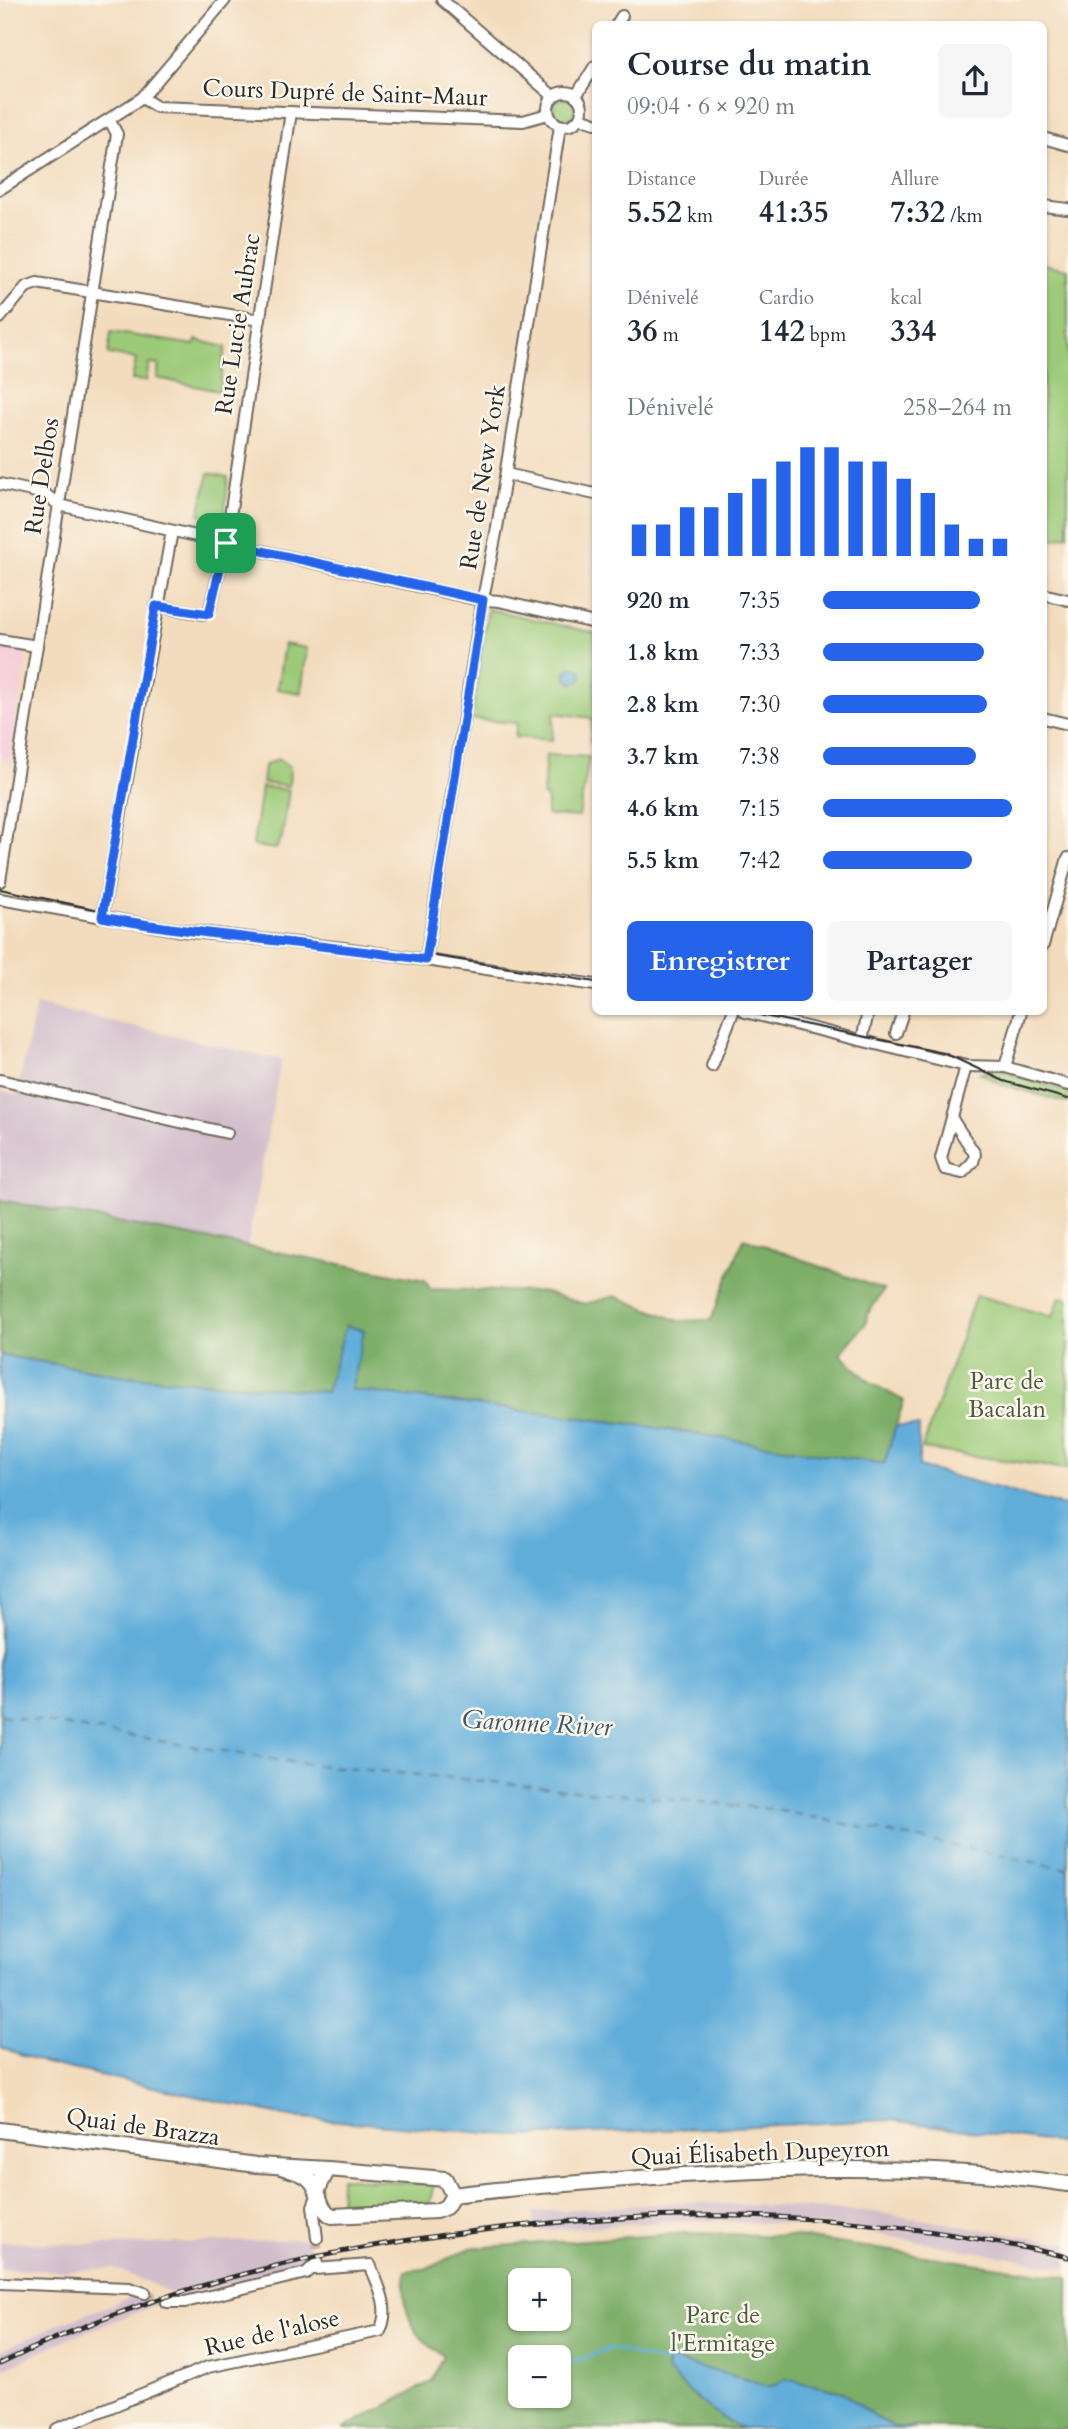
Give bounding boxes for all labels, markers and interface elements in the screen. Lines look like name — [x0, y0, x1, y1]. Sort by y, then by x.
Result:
text: Course du matin — [627, 43, 871, 87]
button: share — [938, 44, 1012, 118]
street label: Cours Dupré de Saint-Maur — [202, 72, 488, 114]
text: 09:04 · 6 × 920 m — [627, 91, 795, 122]
text: Distance — [627, 166, 696, 192]
text: Durée — [759, 166, 809, 192]
text: Allure — [890, 166, 940, 192]
text: 5.52 — [627, 192, 682, 233]
text: 41:35 — [759, 192, 829, 233]
text: 7:32 — [890, 192, 945, 233]
text: km — [682, 203, 713, 229]
text: /km — [945, 203, 983, 229]
street label: Rue Lucie Aubrac — [207, 231, 269, 417]
text: Dénivelé — [627, 285, 699, 311]
text: Cardio — [759, 285, 814, 311]
text: kcal — [890, 285, 922, 311]
text: 36 — [627, 311, 658, 352]
text: 142 — [759, 311, 805, 352]
text: 334 — [890, 311, 936, 352]
text: m — [658, 322, 679, 348]
text: bpm — [805, 322, 846, 348]
street label: Rue de New York — [452, 382, 514, 572]
text: Dénivelé — [627, 392, 714, 423]
text: 258–264 m — [903, 392, 1012, 423]
street label: Rue Delbos — [17, 415, 67, 537]
pin — [196, 513, 256, 573]
icon: arrive — [207, 524, 245, 562]
text: 920 m — [627, 585, 690, 616]
text: 7:35 — [739, 585, 780, 616]
text: 1.8 km — [627, 637, 699, 668]
text: 7:33 — [739, 637, 780, 668]
text: 2.8 km — [627, 689, 699, 720]
text: 7:30 — [739, 689, 780, 720]
text: 3.7 km — [627, 741, 699, 772]
text: 7:38 — [739, 741, 780, 772]
text: 4.6 km — [627, 793, 699, 824]
text: 7:15 — [739, 793, 780, 824]
text: 5.5 km — [627, 845, 699, 876]
text: 7:42 — [739, 845, 780, 876]
button: Enregistrer — [627, 921, 813, 1001]
button: Partager — [827, 921, 1012, 1001]
park label: Parc de Bacalan — [968, 1365, 1046, 1426]
water label: Garonne River — [461, 1702, 615, 1744]
street label: Quai de Brazza — [64, 2100, 223, 2154]
street label: Quai Élisabeth Dupeyron — [630, 2132, 890, 2174]
map controls — [508, 2268, 571, 2408]
button: + — [508, 2268, 571, 2331]
park label: Parc de l'Ermitage — [671, 2299, 775, 2360]
street label: Rue de l'alose — [201, 2301, 343, 2365]
button: − — [508, 2345, 571, 2408]

